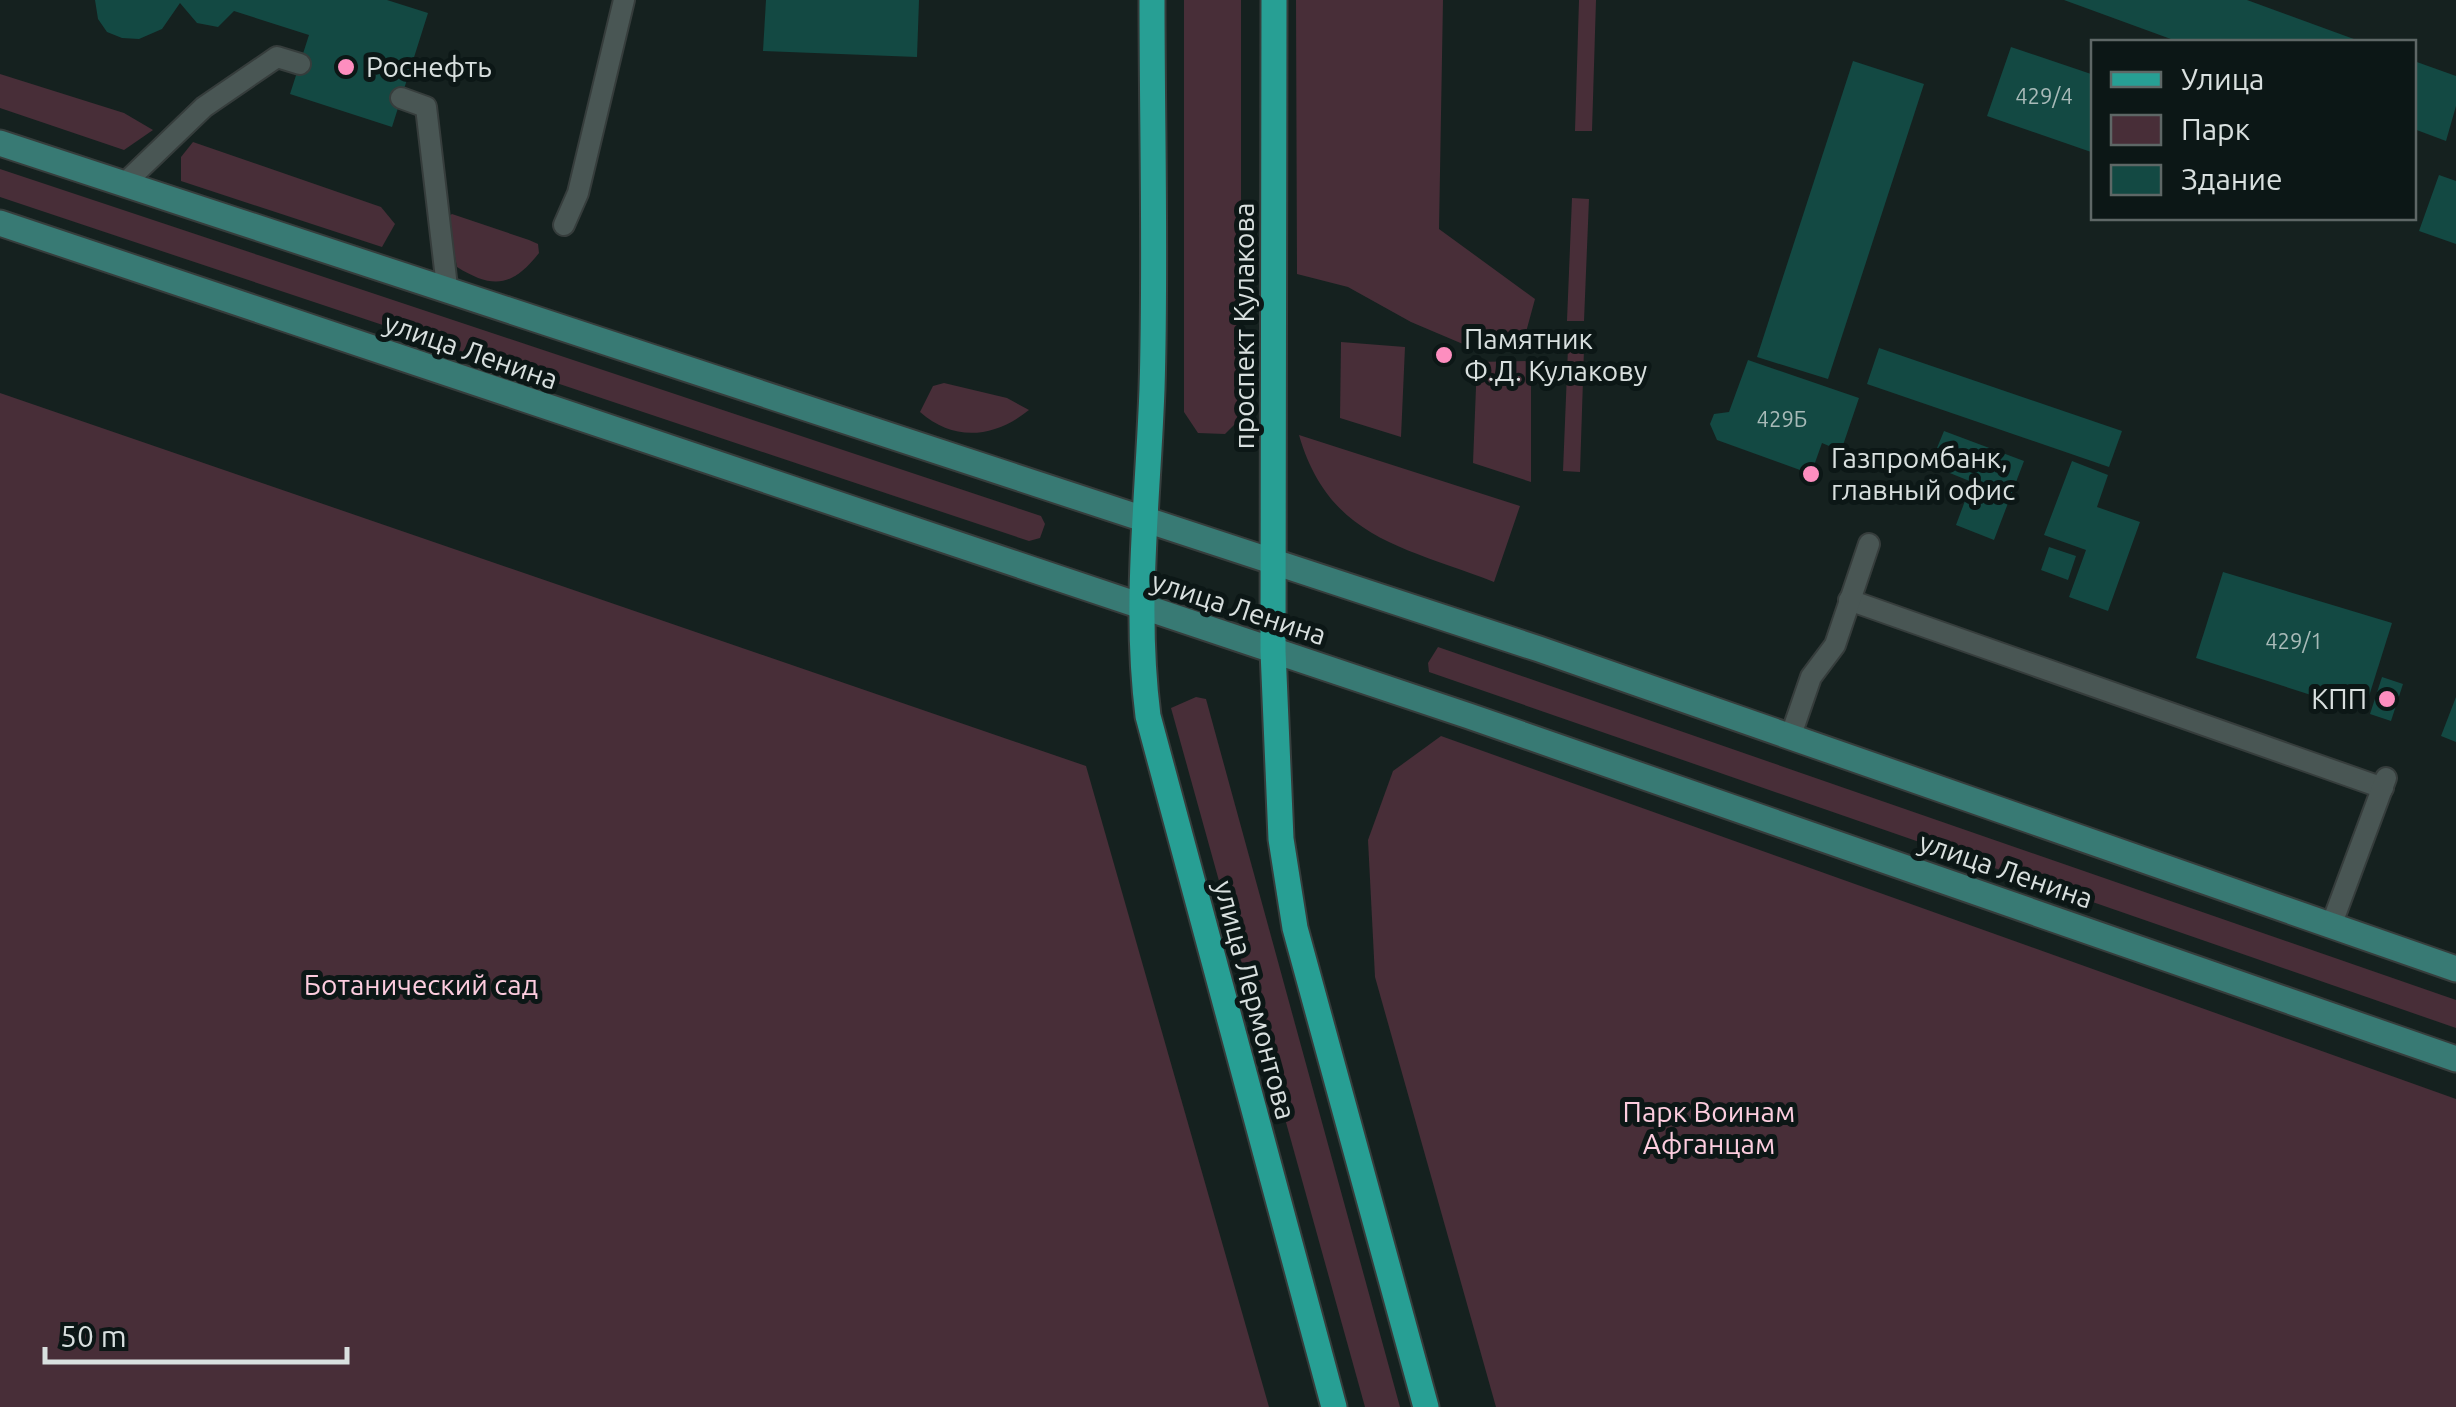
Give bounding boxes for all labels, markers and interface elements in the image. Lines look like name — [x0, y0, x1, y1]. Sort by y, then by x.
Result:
legend — [2091, 40, 2416, 220]
place label: Роснефть — [366, 51, 492, 82]
marker: Роснефть — [335, 56, 357, 78]
text: Улица — [2181, 62, 2265, 96]
house number: 429/4 — [2015, 83, 2073, 108]
text: Парк — [2181, 112, 2250, 146]
text: Здание — [2181, 162, 2283, 196]
street label: проспект Кулакова — [1228, 203, 1259, 449]
street label: улица Ленина — [380, 306, 562, 395]
place label: Памятник Ф.Д. Кулакову — [1464, 323, 1647, 386]
marker: Памятник Ф.Д. Кулакову — [1433, 344, 1455, 366]
house number: 429Б — [1757, 406, 1807, 431]
place label: Газпромбанк, главный офис — [1831, 442, 2015, 505]
marker: Газпромбанк, главный офис — [1800, 463, 1822, 485]
street label: улица Ленина — [1148, 565, 1330, 650]
house number: 429/1 — [2265, 628, 2323, 653]
place label: КПП — [2311, 683, 2367, 714]
marker: КПП — [2376, 688, 2398, 710]
street label: улица Ленина — [1915, 825, 2097, 914]
street label: улица Лермонтова — [1209, 877, 1302, 1123]
park label: Ботанический сад — [304, 969, 538, 1000]
park label: Парк Воинам Афганцам — [1623, 1096, 1795, 1159]
scale bar — [45, 1302, 348, 1364]
text: 50 m — [60, 1319, 127, 1353]

